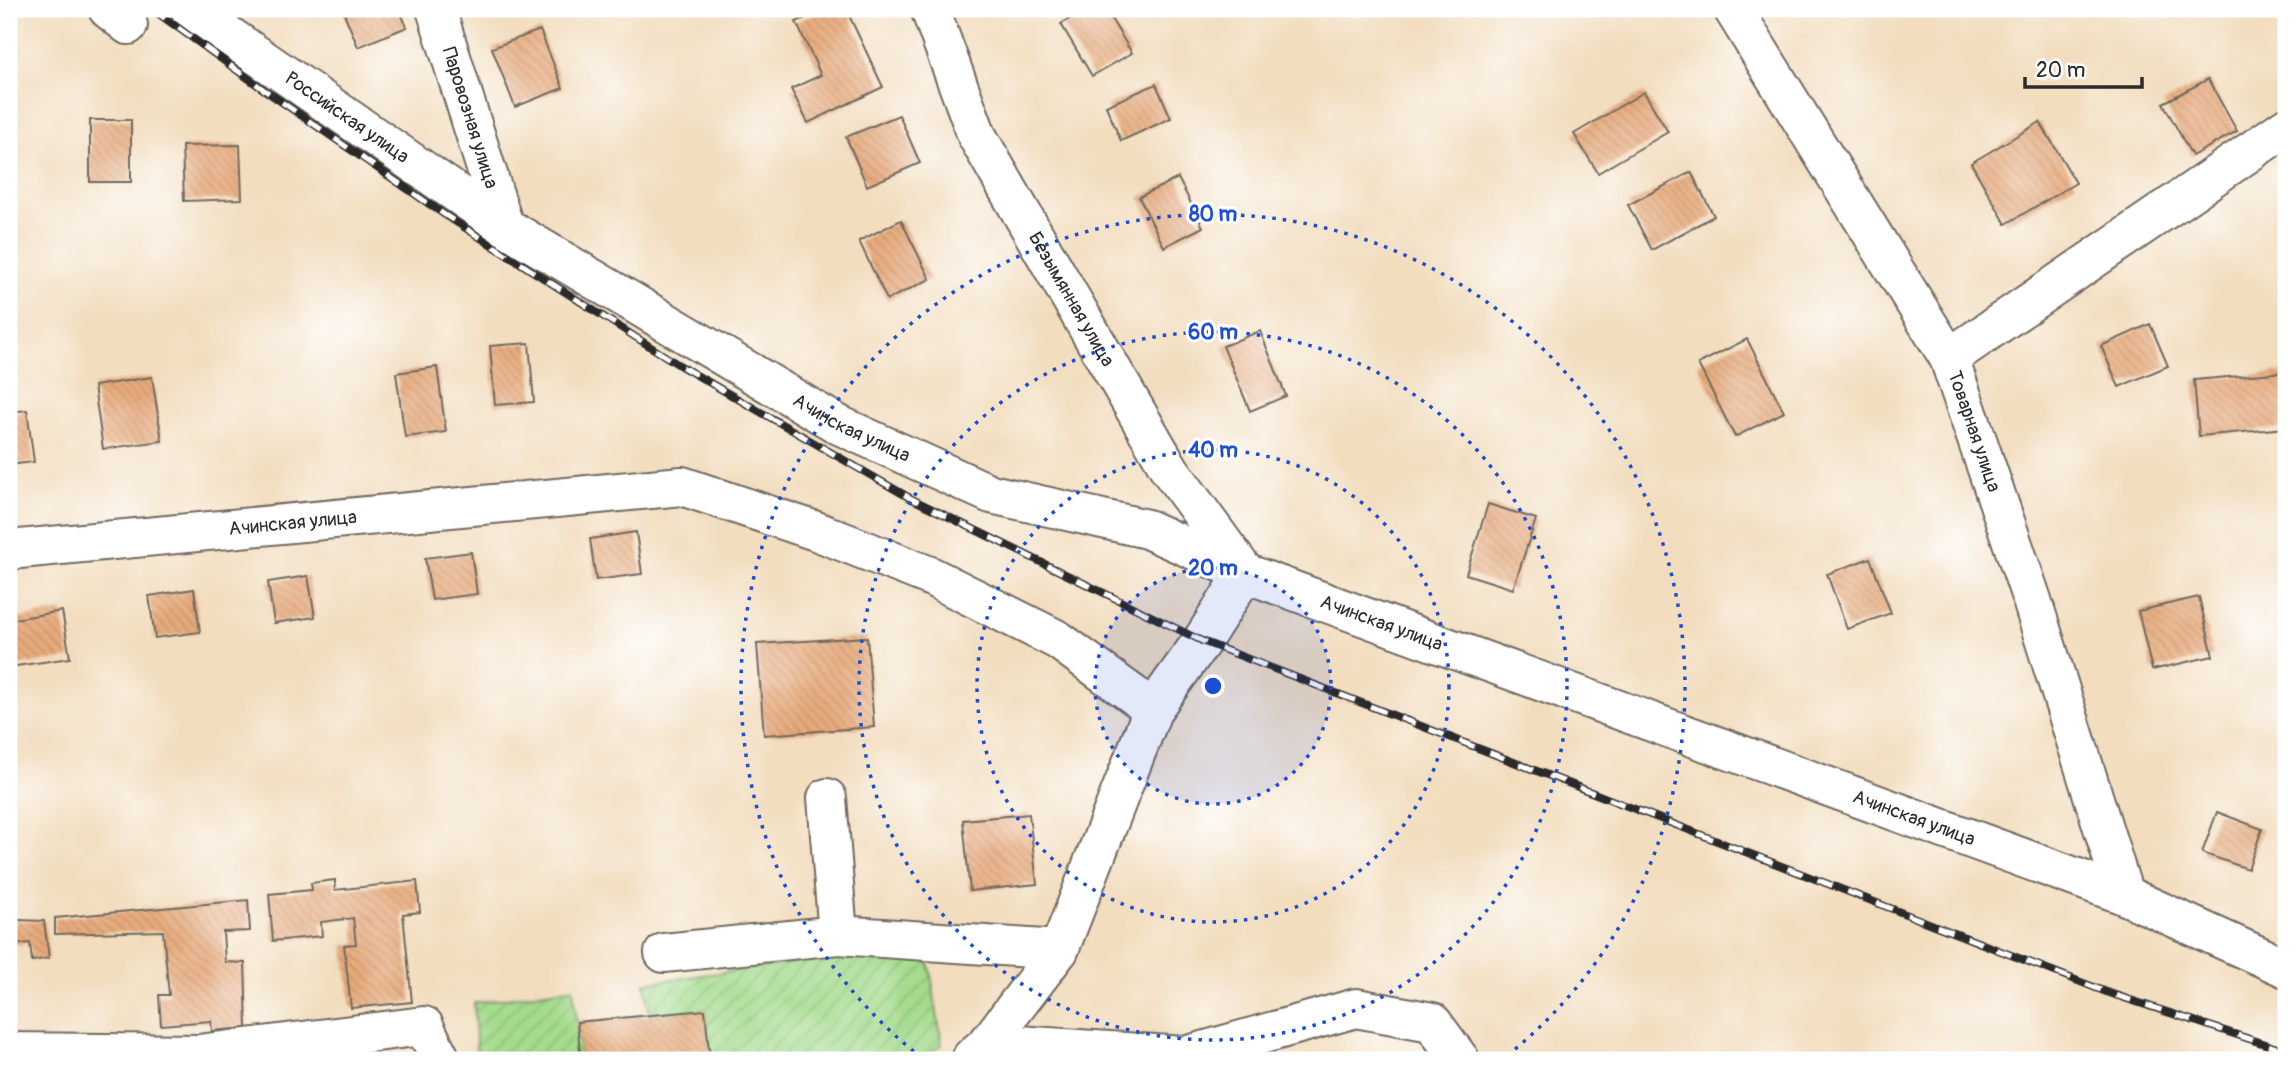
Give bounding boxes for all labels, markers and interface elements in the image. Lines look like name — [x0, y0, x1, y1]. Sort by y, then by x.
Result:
street label: Паровозная улица — [437, 44, 504, 192]
scale bar — [2025, 46, 2143, 90]
text: 20 m — [2036, 57, 2085, 84]
street label: Российская улица — [281, 66, 414, 169]
text: 80 m — [1189, 201, 1237, 228]
street label: Безымянная улица — [1023, 228, 1120, 371]
text: 60 m — [1188, 319, 1238, 346]
street label: Товарная улица — [1942, 368, 2006, 495]
street label: Ачинская улица — [788, 388, 914, 468]
text: 40 m — [1188, 437, 1238, 464]
street label: Ачинская улица — [228, 505, 358, 541]
text: 20 m — [1188, 555, 1238, 582]
street label: Ачинская улица — [1317, 590, 1446, 656]
centre of rings — [1201, 674, 1225, 698]
street label: Ачинская улица — [1849, 785, 1979, 852]

